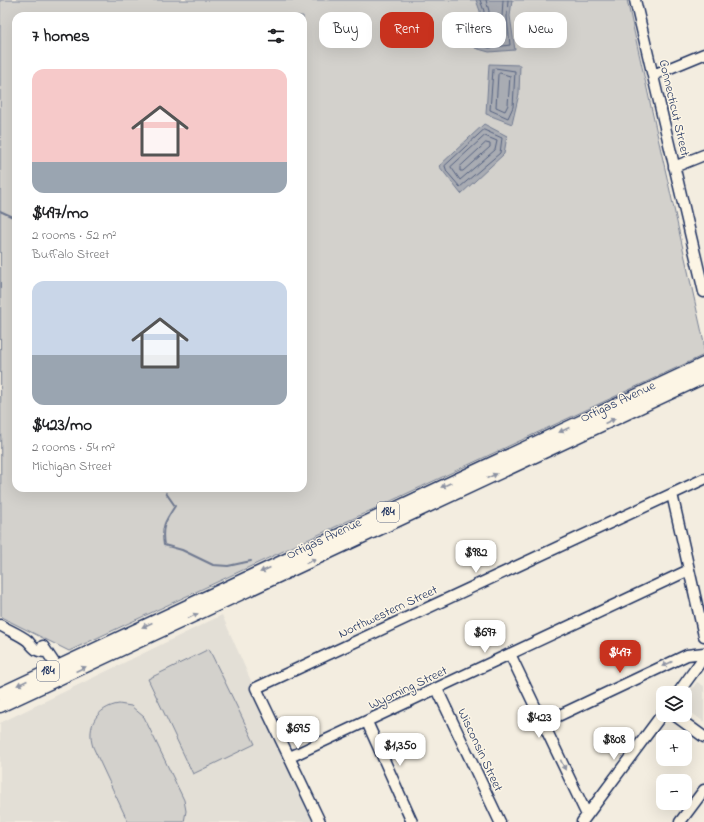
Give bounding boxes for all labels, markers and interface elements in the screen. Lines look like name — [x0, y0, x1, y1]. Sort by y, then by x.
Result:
chip: Buy — [319, 12, 372, 48]
chip: Rent — [380, 12, 434, 48]
chip: Filters — [442, 12, 506, 48]
chip: New — [514, 12, 567, 48]
text: 7 homes — [32, 24, 90, 49]
icon: filters — [265, 25, 287, 47]
street label: Connecticut Street — [654, 58, 694, 159]
icon: home — [124, 95, 196, 167]
text: $497/mo — [32, 201, 89, 226]
text: 2 rooms · 52 m² — [32, 226, 116, 245]
text: Buffalo Street — [32, 245, 109, 264]
icon: home — [124, 307, 196, 379]
street label: Ortigas Avenue — [577, 376, 659, 429]
text: $423/mo — [32, 413, 92, 438]
one-way arrow — [604, 418, 616, 424]
one-way arrow — [558, 427, 569, 433]
text: 2 rooms · 54 m² — [32, 438, 115, 457]
text: Michigan Street — [32, 457, 112, 476]
one-way arrow — [487, 473, 498, 479]
one-way arrow — [440, 482, 452, 488]
road number: 184 — [377, 502, 399, 522]
street label: Ortigas Avenue — [283, 513, 365, 566]
pin: $982 — [452, 540, 500, 574]
text: $982 — [464, 543, 488, 562]
one-way arrow — [305, 558, 317, 564]
one-way arrow — [259, 567, 270, 573]
street label: Northwestern Street — [335, 580, 441, 643]
one-way arrow — [187, 613, 199, 619]
pin: $697 — [461, 620, 509, 654]
one-way arrow — [141, 622, 153, 628]
text: $697 — [474, 623, 496, 642]
pin: $497 — [596, 640, 644, 674]
text: $497 — [609, 643, 631, 662]
road number: 184 — [37, 661, 59, 681]
street label: Wyoming Street — [365, 661, 452, 716]
one-way arrow — [662, 661, 673, 667]
one-way arrow — [75, 666, 87, 672]
one-way arrow — [16, 680, 28, 686]
map controls — [656, 686, 692, 810]
button: layers — [656, 686, 692, 722]
street label: Wisconsin Street — [452, 705, 508, 795]
pin: $423 — [515, 705, 563, 739]
text: $423 — [526, 708, 552, 727]
pin: $695 — [274, 716, 322, 750]
text: $695 — [286, 719, 310, 738]
pin: $808 — [590, 727, 638, 761]
text: $808 — [602, 730, 626, 749]
button: + — [656, 730, 692, 766]
pin: $1,350 — [367, 733, 433, 767]
text: $1,350 — [384, 736, 416, 755]
one-way arrow — [560, 759, 566, 770]
button: − — [656, 774, 692, 810]

